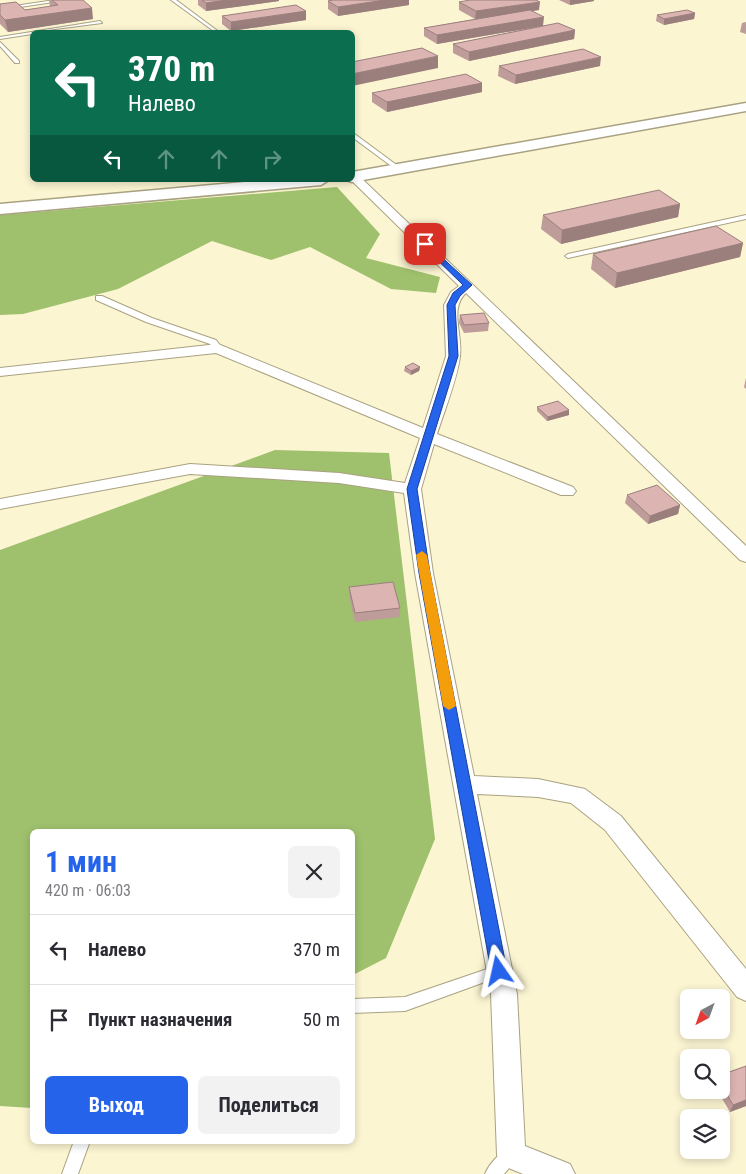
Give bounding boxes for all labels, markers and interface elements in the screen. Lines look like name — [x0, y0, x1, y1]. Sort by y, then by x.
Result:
text: 370 m — [128, 49, 215, 90]
icon: left — [45, 50, 110, 115]
text: Налево — [128, 91, 196, 116]
icon: left — [99, 145, 127, 173]
icon: ahead — [152, 145, 180, 173]
icon: ahead — [205, 145, 233, 173]
icon: right — [258, 145, 286, 173]
pin — [404, 223, 446, 265]
icon: arrive — [411, 230, 439, 258]
text: 1 мин — [45, 844, 117, 879]
button: close — [288, 846, 340, 898]
text: 420 m · 06:03 — [45, 881, 131, 900]
icon: left — [45, 936, 73, 964]
text: Налево — [88, 938, 146, 961]
text: 370 m — [293, 938, 340, 961]
position arrow — [472, 944, 524, 996]
north arrow — [680, 989, 730, 1039]
map controls — [680, 989, 730, 1159]
icon: arrive — [45, 1006, 73, 1034]
text: Пункт назначения — [88, 1008, 232, 1031]
text: 50 m — [303, 1008, 340, 1031]
button: search — [680, 1049, 730, 1099]
button: Выход — [45, 1076, 188, 1134]
button: Поделиться — [198, 1076, 340, 1134]
button: layers — [680, 1109, 730, 1159]

